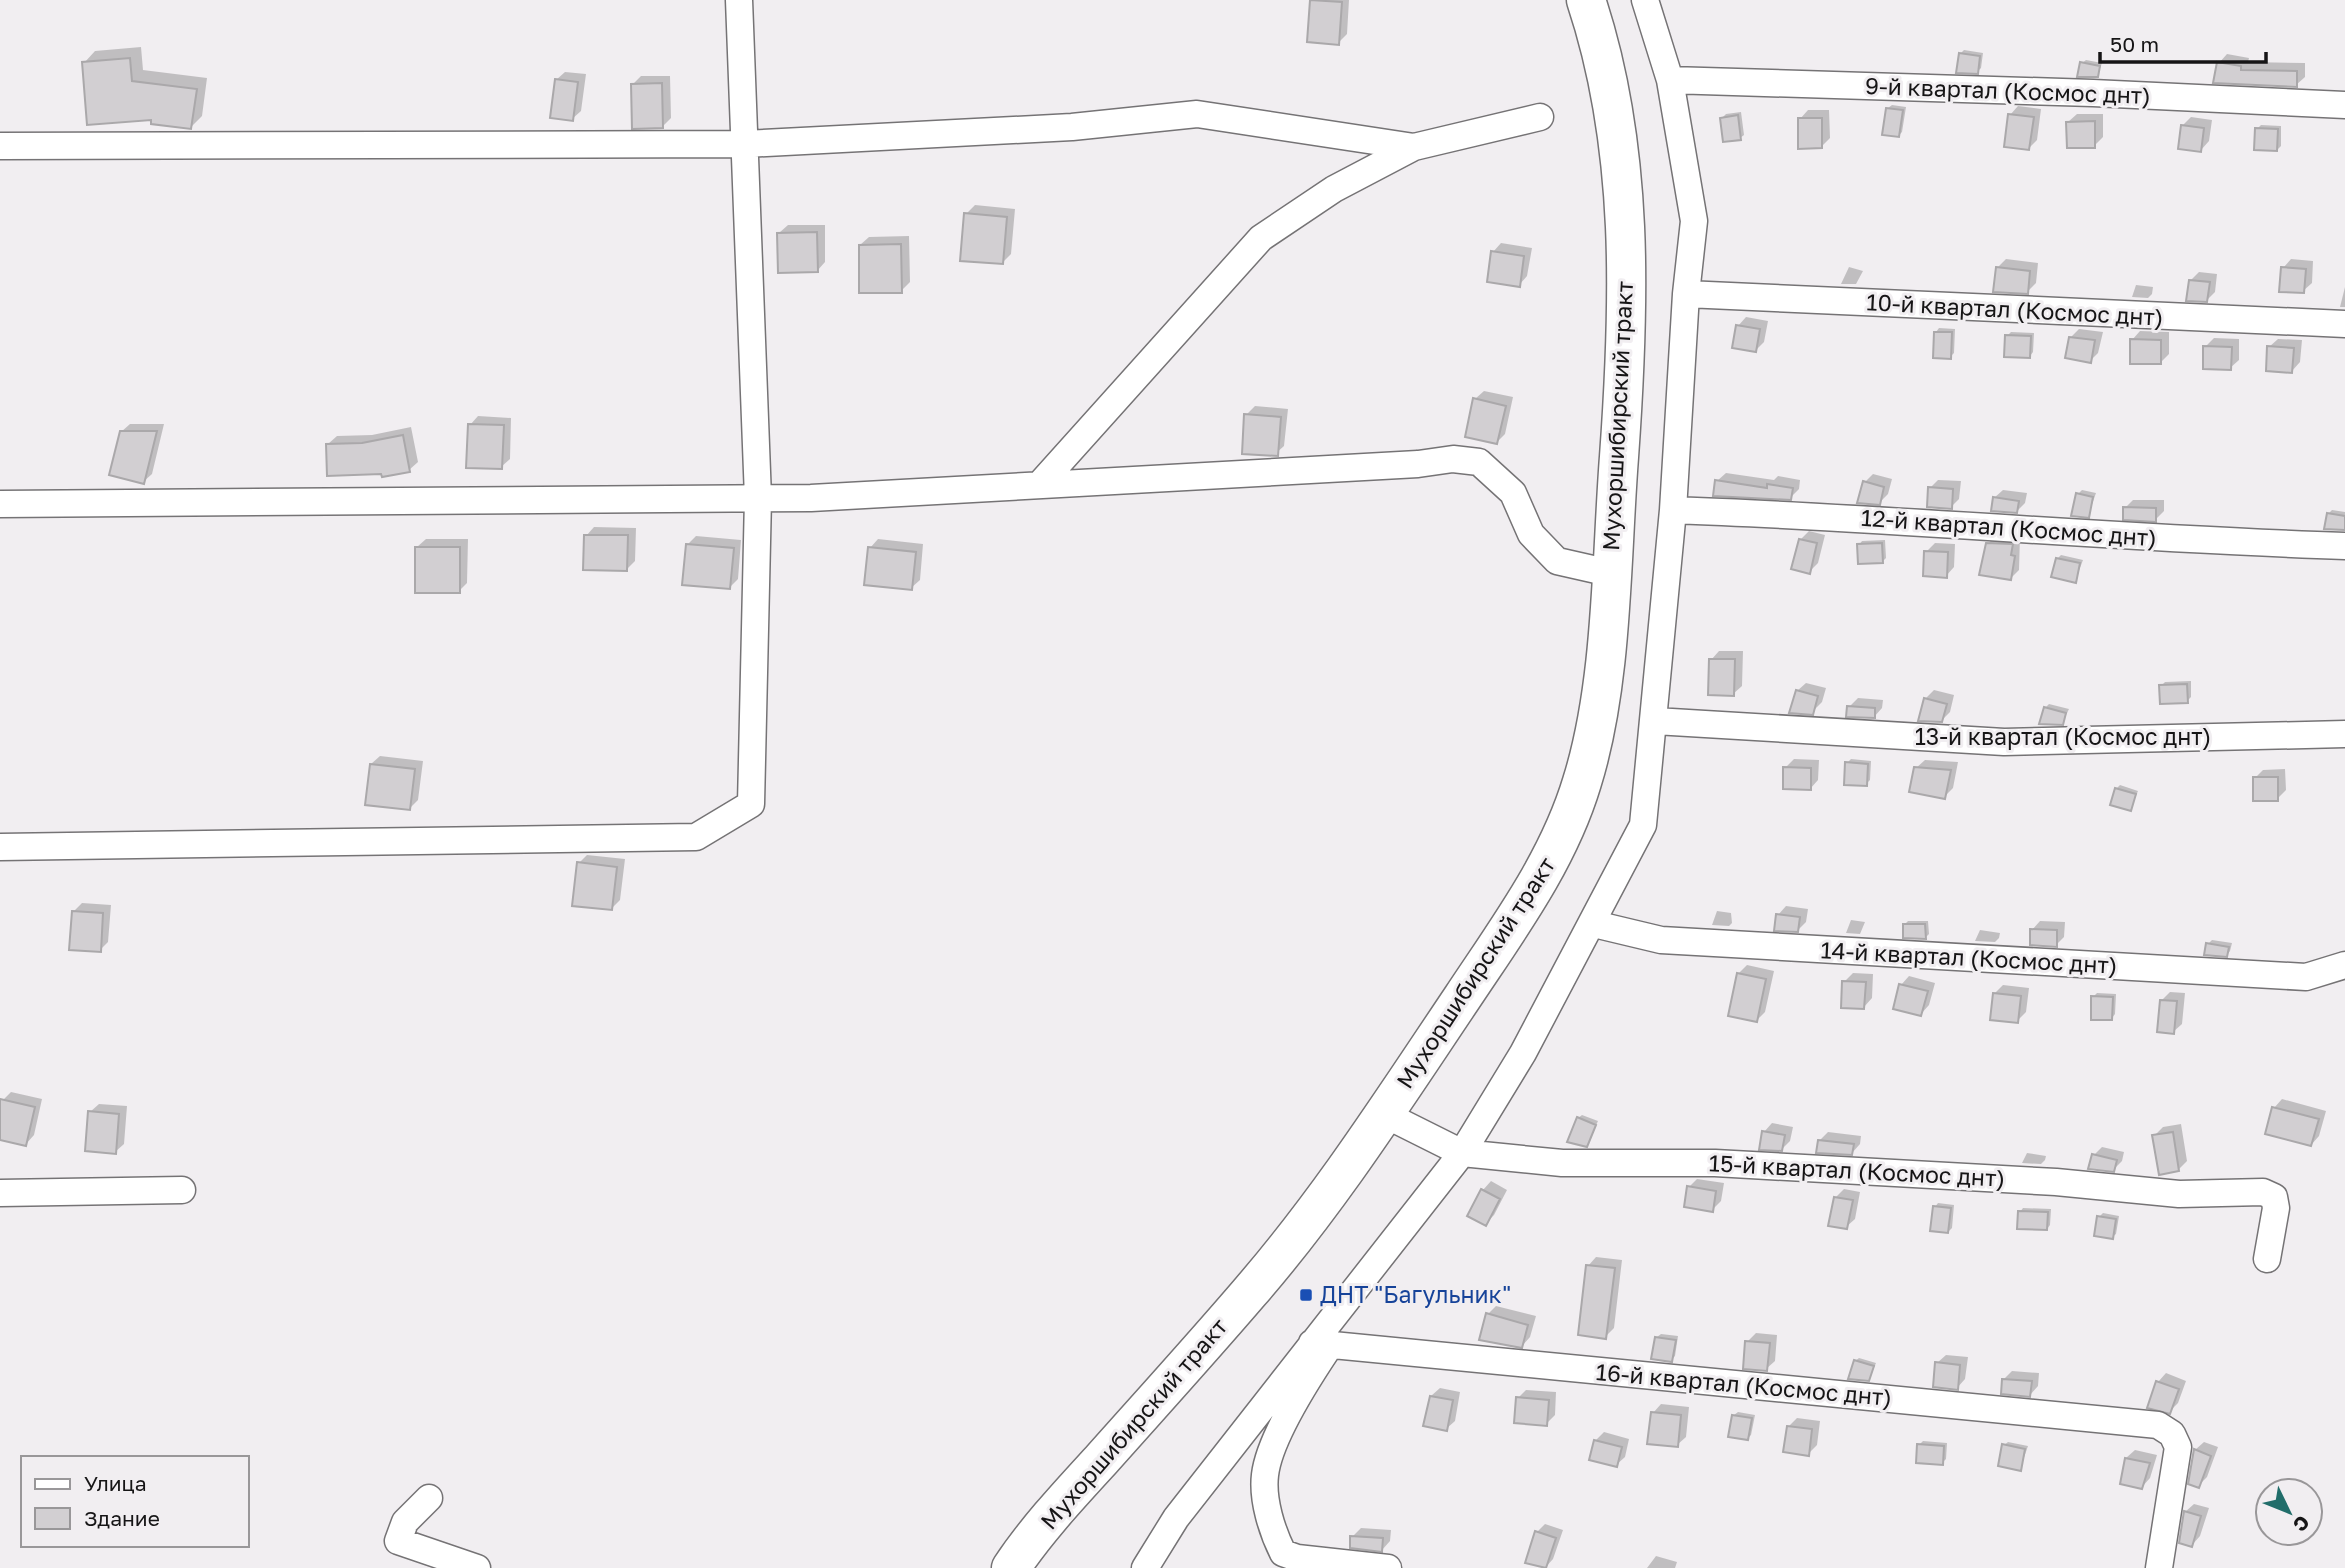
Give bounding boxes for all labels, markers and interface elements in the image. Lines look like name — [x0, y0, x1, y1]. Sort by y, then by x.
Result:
scale bar — [2100, 21, 2266, 65]
text: 50 m — [2110, 31, 2159, 57]
street label: 9-й квартал (Космос днт) — [1865, 71, 2151, 109]
street label: Мухоршибирский тракт — [1596, 280, 1638, 552]
street label: 10-й квартал (Космос днт) — [1866, 287, 2164, 331]
street label: 12-й квартал (Космос днт) — [1860, 503, 2158, 551]
street label: 13-й квартал (Космос днт) — [1915, 722, 2211, 750]
street label: Мухоршибирский тракт — [1390, 852, 1560, 1093]
street label: 14-й квартал (Космос днт) — [1820, 935, 2118, 979]
street label: 15-й квартал (Космос днт) — [1708, 1148, 2006, 1192]
place label: ДНТ "Багульник" — [1320, 1280, 1511, 1308]
marker: ДНТ "Багульник" — [1298, 1287, 1314, 1303]
street label: Мухоршибирский тракт — [1034, 1312, 1232, 1534]
street label: 16-й квартал (Космос днт) — [1595, 1357, 1893, 1411]
legend — [21, 1456, 248, 1547]
text: Улица — [84, 1470, 147, 1496]
north arrow — [2254, 1477, 2324, 1547]
text: Здание — [84, 1505, 160, 1531]
text: С — [2289, 1511, 2315, 1537]

